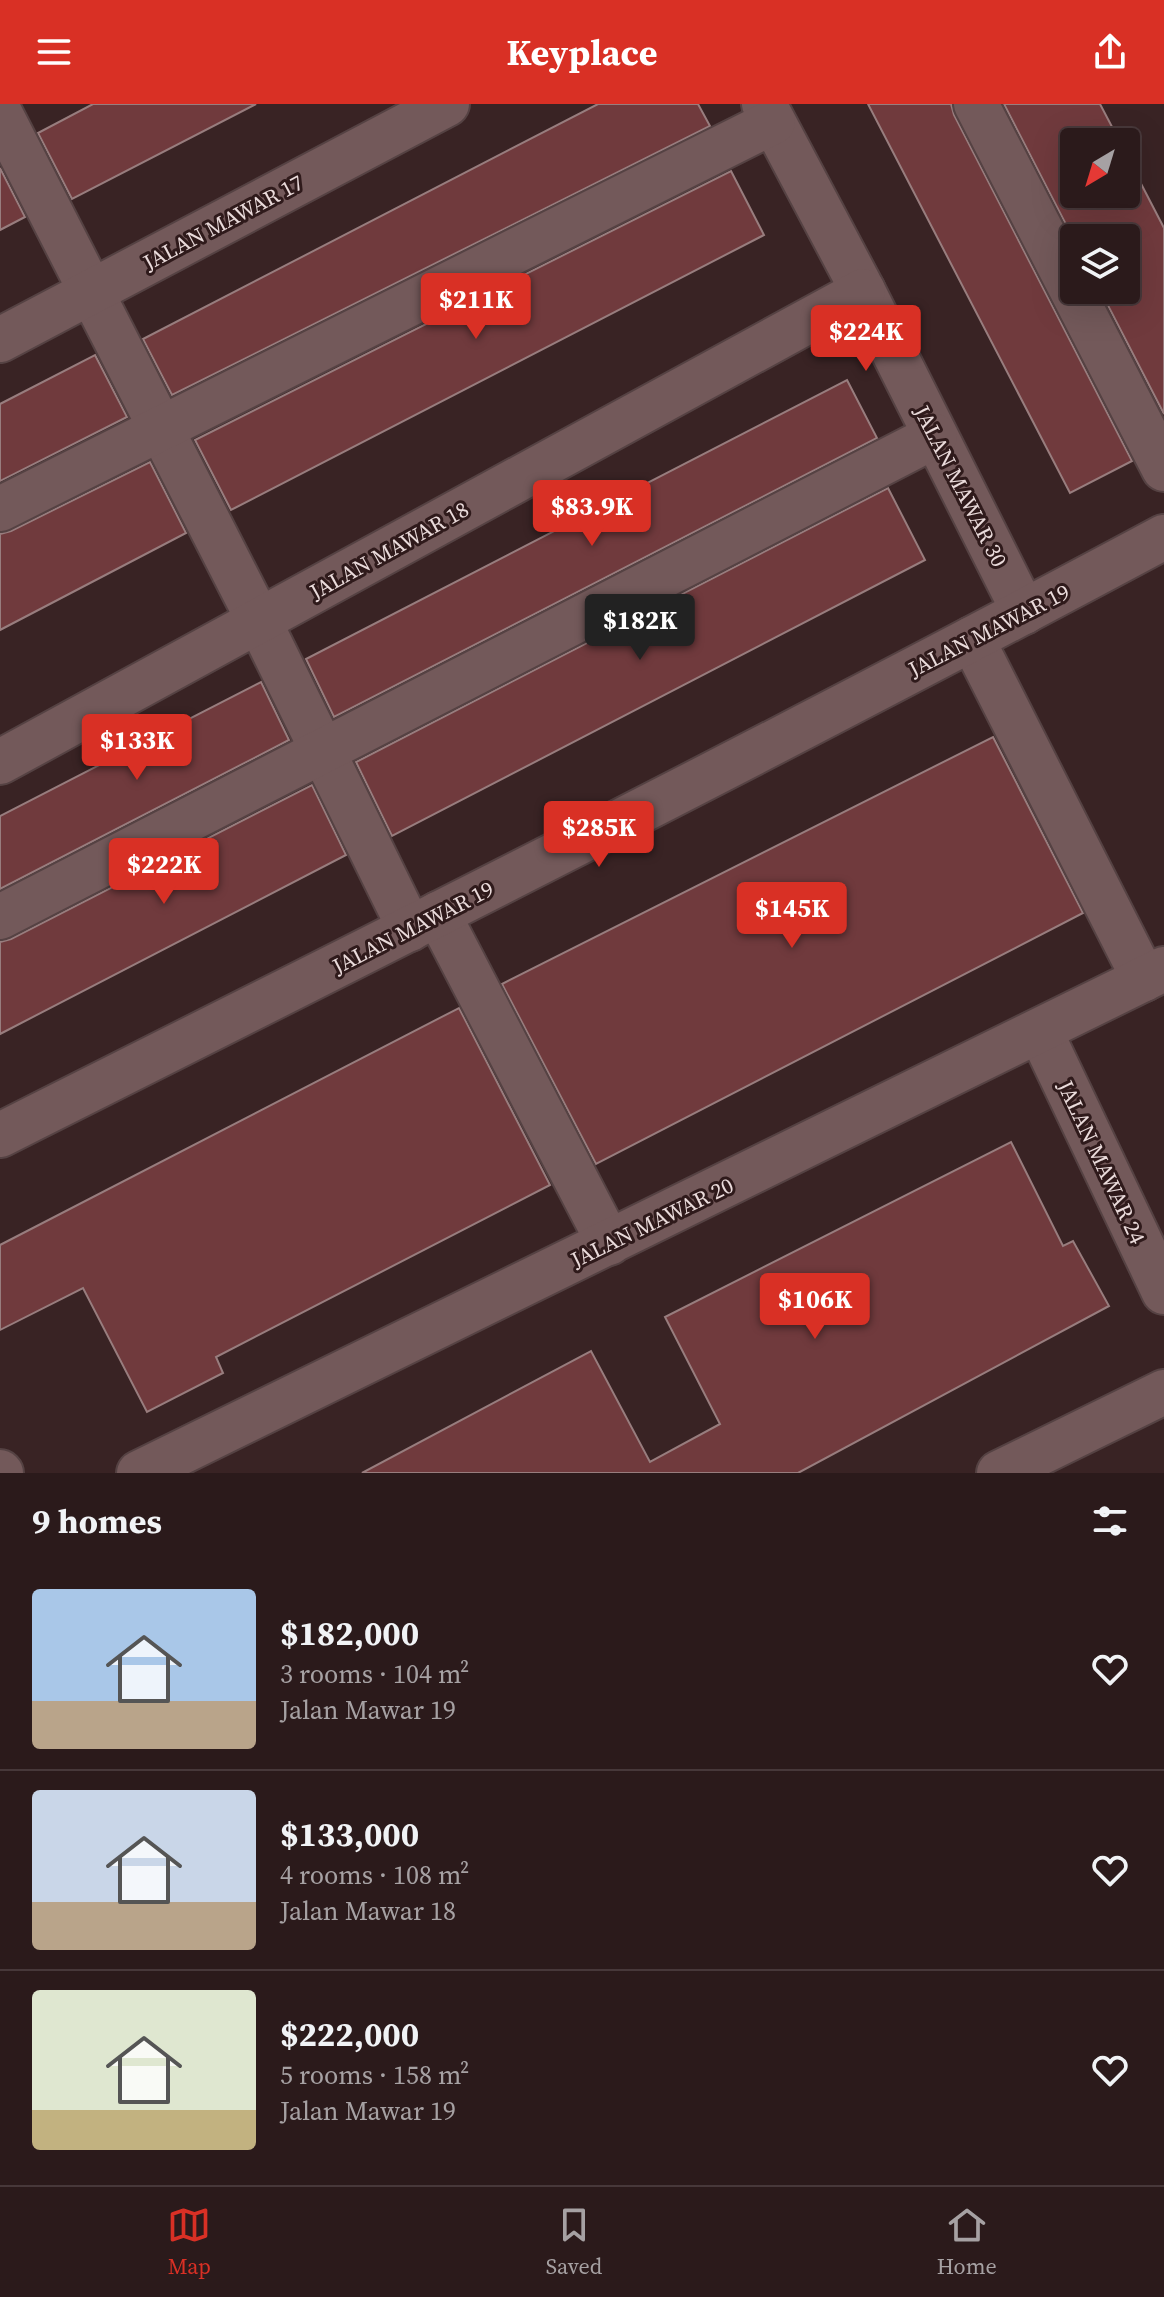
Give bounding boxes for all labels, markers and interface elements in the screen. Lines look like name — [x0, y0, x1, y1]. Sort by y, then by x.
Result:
text: Keyplace — [506, 28, 658, 77]
icon: menu — [32, 30, 76, 74]
icon: share — [1088, 30, 1132, 74]
north arrow — [1060, 128, 1140, 208]
map controls — [1060, 128, 1140, 304]
street label: JALAN MAWAR 17 — [137, 167, 308, 277]
button: layers — [1060, 224, 1140, 304]
pin: $211K — [420, 273, 532, 341]
text: $211K — [439, 281, 513, 317]
pin: $224K — [810, 305, 922, 373]
text: $224K — [829, 313, 903, 349]
street label: JALAN MAWAR 30 — [907, 399, 1015, 572]
pin: $83.9K — [527, 480, 657, 548]
text: $83.9K — [551, 488, 633, 524]
street label: JALAN MAWAR 18 — [303, 494, 474, 607]
street label: JALAN MAWAR 19 — [902, 576, 1075, 684]
pin: $182K — [584, 594, 696, 662]
text: $182K — [603, 602, 677, 638]
pin: $133K — [81, 714, 193, 782]
text: $133K — [100, 722, 174, 758]
pin: $285K — [543, 801, 655, 869]
text: $285K — [562, 809, 636, 845]
pin: $222K — [108, 838, 220, 906]
text: $222K — [127, 846, 201, 882]
street label: JALAN MAWAR 19 — [326, 873, 499, 981]
pin: $145K — [736, 882, 848, 950]
text: $145K — [755, 890, 829, 926]
street label: JALAN MAWAR 24 — [1051, 1074, 1153, 1249]
street label: JALAN MAWAR 20 — [565, 1170, 738, 1275]
pin: $106K — [759, 1273, 871, 1341]
text: $106K — [778, 1281, 852, 1317]
text: 9 homes — [32, 1498, 162, 1544]
icon: filters — [1088, 1499, 1132, 1543]
text: $182,000 — [280, 1610, 419, 1656]
icon: home — [96, 1621, 192, 1717]
icon: heart — [1088, 1647, 1132, 1691]
text: 3 rooms · 104 m² — [280, 1656, 469, 1692]
text: Jalan Mawar 19 — [280, 1692, 456, 1728]
text: $133,000 — [280, 1811, 419, 1857]
icon: home — [96, 1822, 192, 1918]
icon: heart — [1088, 1848, 1132, 1892]
text: 4 rooms · 108 m² — [280, 1857, 469, 1893]
text: Jalan Mawar 18 — [280, 1893, 456, 1929]
text: $222,000 — [280, 2011, 419, 2057]
icon: home — [96, 2022, 192, 2118]
icon: heart — [1088, 2048, 1132, 2092]
text: 5 rooms · 158 m² — [280, 2057, 469, 2093]
text: Jalan Mawar 19 — [280, 2093, 456, 2129]
tab: Map — [167, 2203, 211, 2281]
tab: Saved — [546, 2203, 602, 2281]
tab: Home — [937, 2203, 997, 2281]

